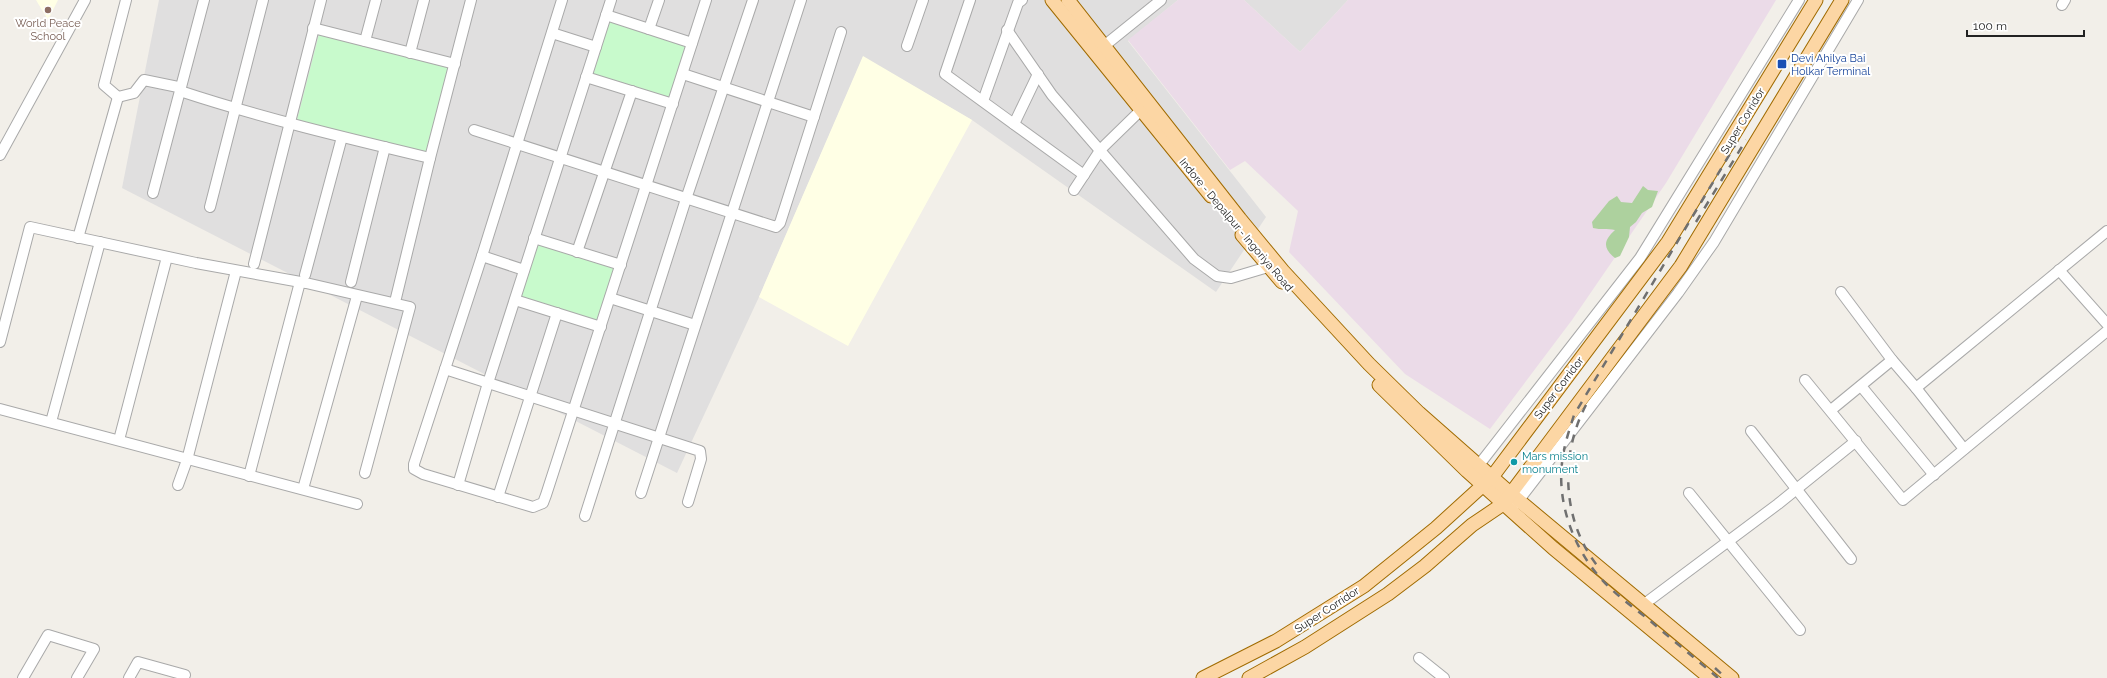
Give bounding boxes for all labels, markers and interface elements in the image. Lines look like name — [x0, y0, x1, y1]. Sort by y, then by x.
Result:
marker: World Peace School — [43, 5, 53, 15]
scale bar — [1967, 12, 2084, 38]
place label: World Peace School — [15, 17, 81, 43]
text: 100 m — [1973, 19, 2007, 33]
place label: Devi Ahilya Bai Holkar Terminal — [1791, 52, 1870, 78]
marker: Devi Ahilya Bai Holkar Terminal — [1776, 58, 1788, 70]
street label: Super Corridor — [1718, 86, 1768, 156]
street label: Indore - Depalpur - Ingoriya Road — [1176, 156, 1296, 294]
street label: Super Corridor — [1531, 354, 1587, 422]
place label: Mars mission monument — [1522, 450, 1588, 476]
marker: Mars mission monument — [1509, 457, 1519, 467]
street label: Super Corridor — [1292, 584, 1362, 636]

